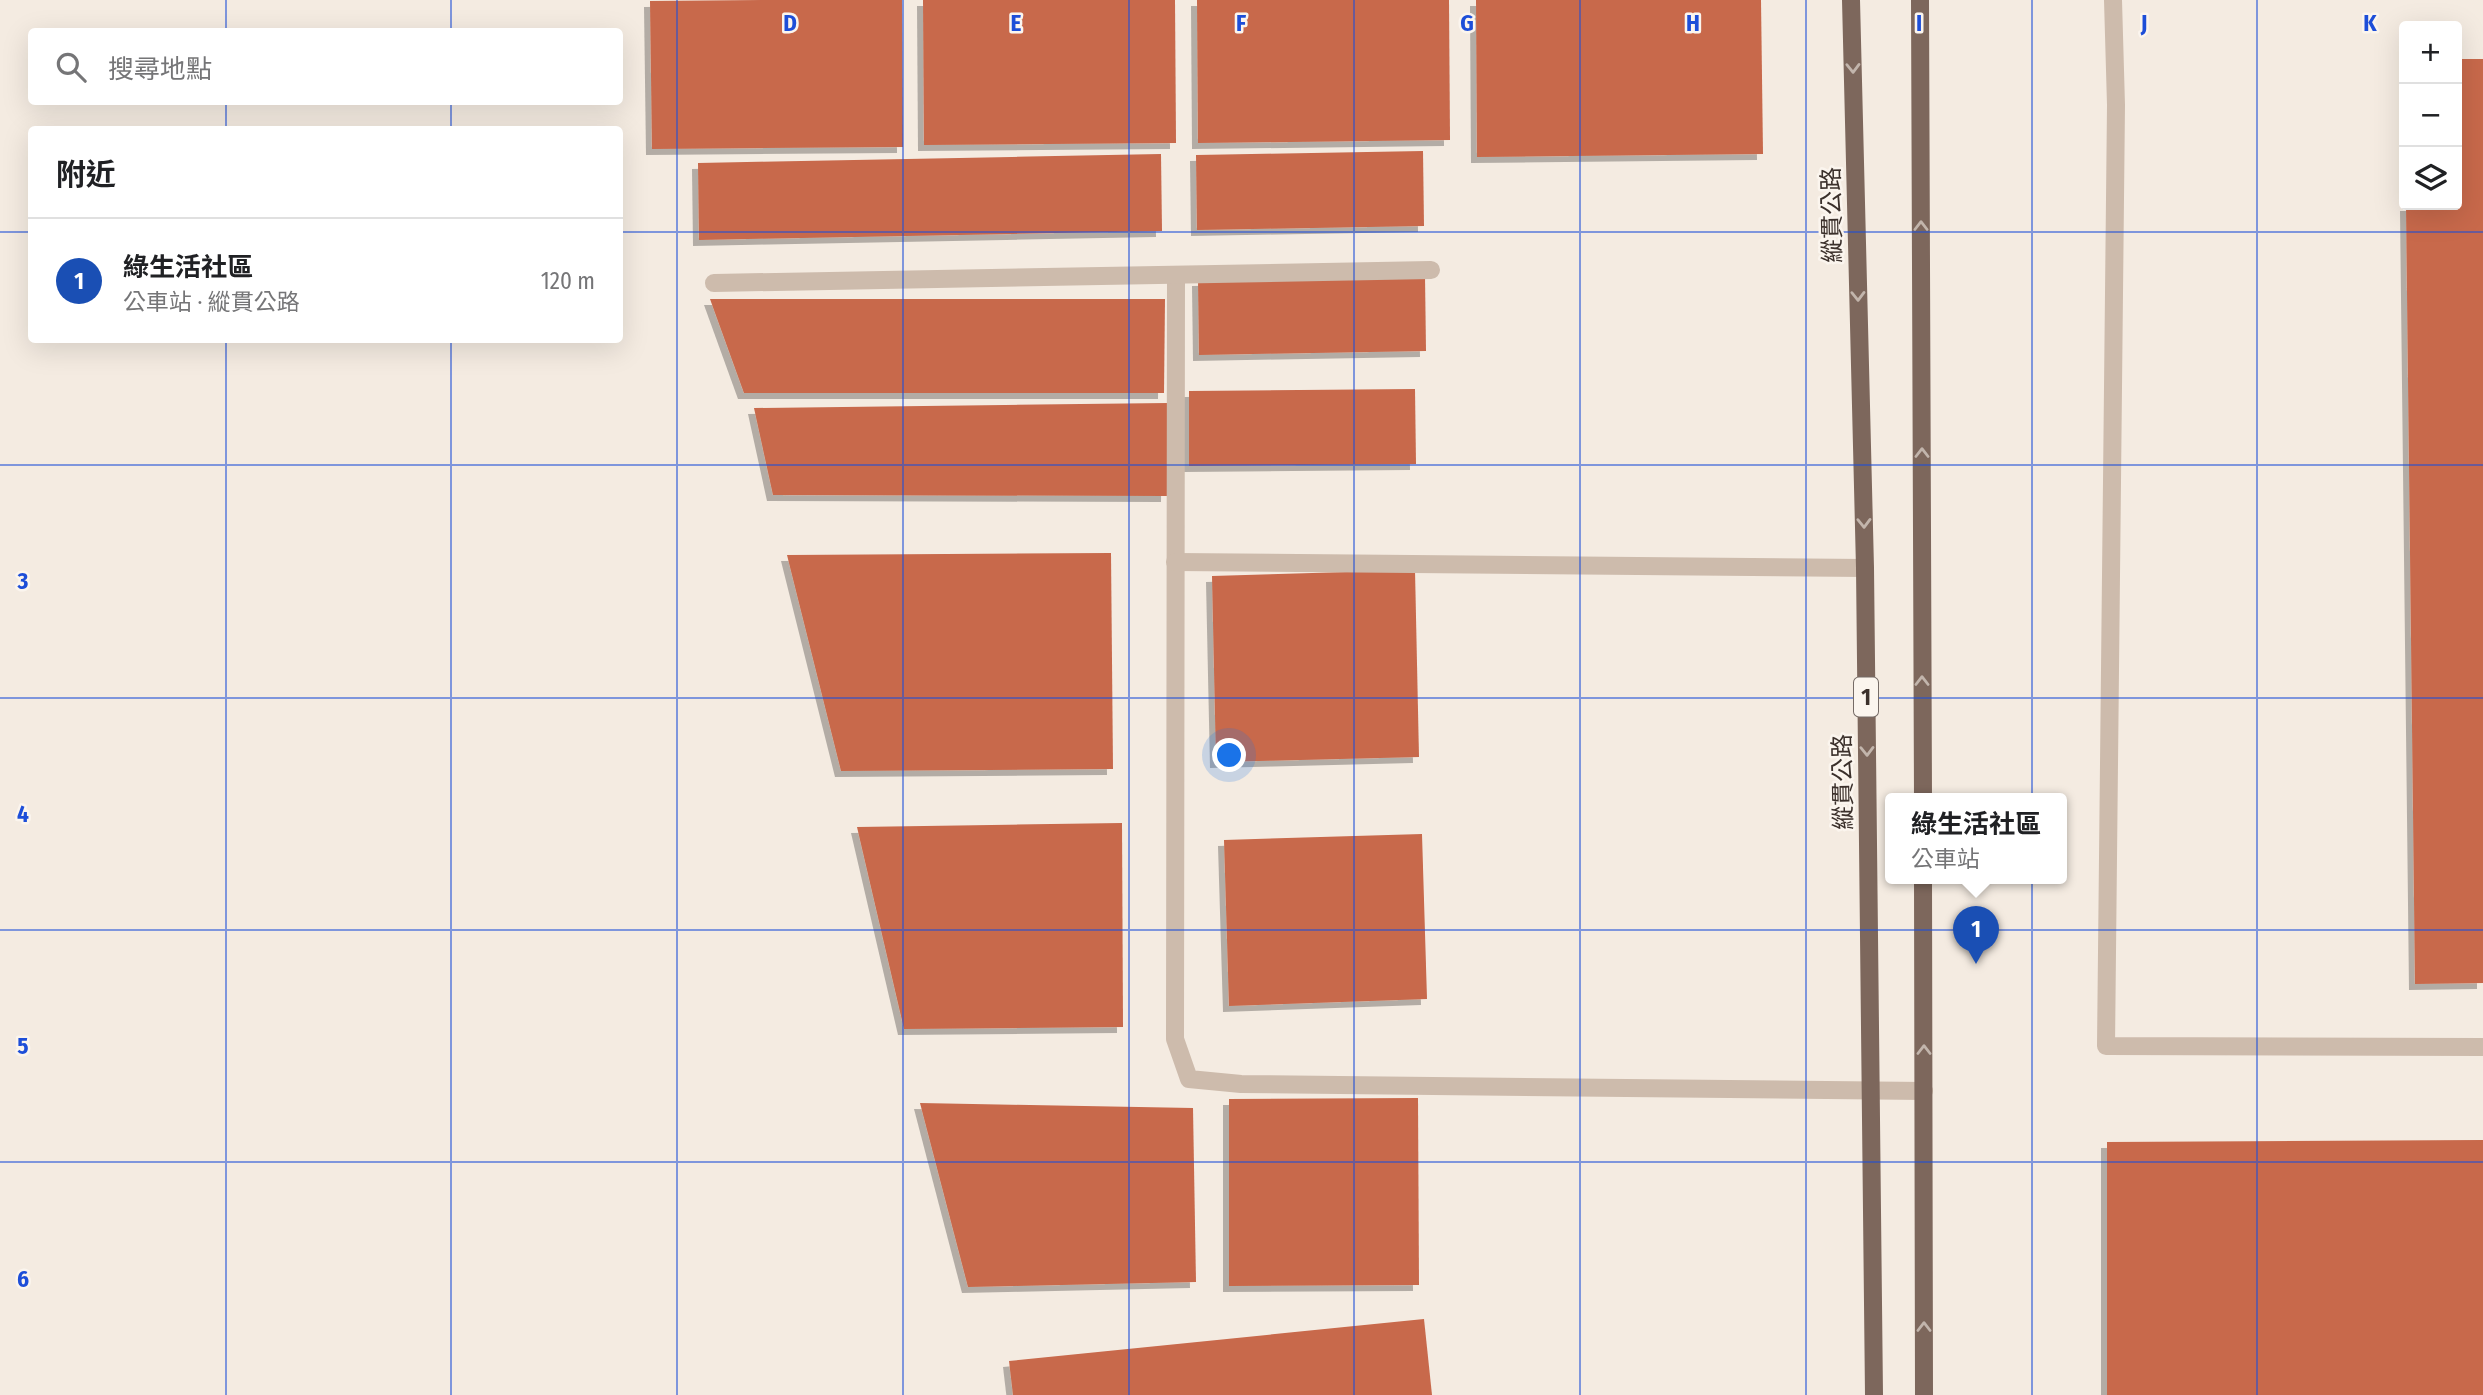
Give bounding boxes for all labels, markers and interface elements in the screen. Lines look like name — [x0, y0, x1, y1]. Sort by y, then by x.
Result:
text: D — [783, 9, 797, 37]
text: E — [1011, 9, 1022, 37]
text: F — [1236, 9, 1246, 37]
text: G — [1460, 9, 1474, 37]
text: H — [1686, 9, 1700, 37]
text: I — [1916, 9, 1922, 37]
text: J — [2140, 9, 2147, 37]
text: K — [2363, 9, 2377, 37]
map controls — [2399, 21, 2462, 210]
button: + — [2399, 21, 2462, 84]
search box — [28, 28, 623, 105]
icon: search — [52, 48, 90, 86]
text: 搜尋地點 — [108, 54, 212, 85]
one-way arrow — [1845, 63, 1861, 74]
button: − — [2399, 84, 2462, 147]
button: layers — [2399, 147, 2462, 210]
text: 附近 — [56, 157, 116, 193]
street label: 縱貫公路 — [1817, 167, 1847, 263]
one-way arrow — [1913, 220, 1929, 230]
text: 綠生活社區 — [123, 252, 253, 283]
text: 1 — [74, 267, 84, 295]
text: 120 m — [541, 267, 595, 295]
text: 公車站 · 縱貫公路 — [123, 288, 300, 316]
one-way arrow — [1851, 290, 1866, 301]
one-way arrow — [1914, 447, 1930, 458]
one-way arrow — [1856, 518, 1872, 529]
text: 3 — [17, 567, 29, 595]
one-way arrow — [1914, 675, 1930, 685]
road number: 1 — [1854, 678, 1878, 716]
street label: 縱貫公路 — [1828, 734, 1858, 830]
your location — [1212, 738, 1246, 772]
one-way arrow — [1859, 746, 1875, 756]
popup — [1885, 793, 2067, 884]
text: 4 — [17, 800, 29, 828]
text: 綠生活社區 — [1911, 809, 2041, 840]
text: 公車站 — [1911, 845, 1980, 873]
pin: 1 — [1953, 906, 1999, 964]
text: 5 — [17, 1032, 29, 1060]
one-way arrow — [1916, 1045, 1931, 1056]
text: 6 — [17, 1265, 29, 1293]
one-way arrow — [1916, 1321, 1932, 1332]

